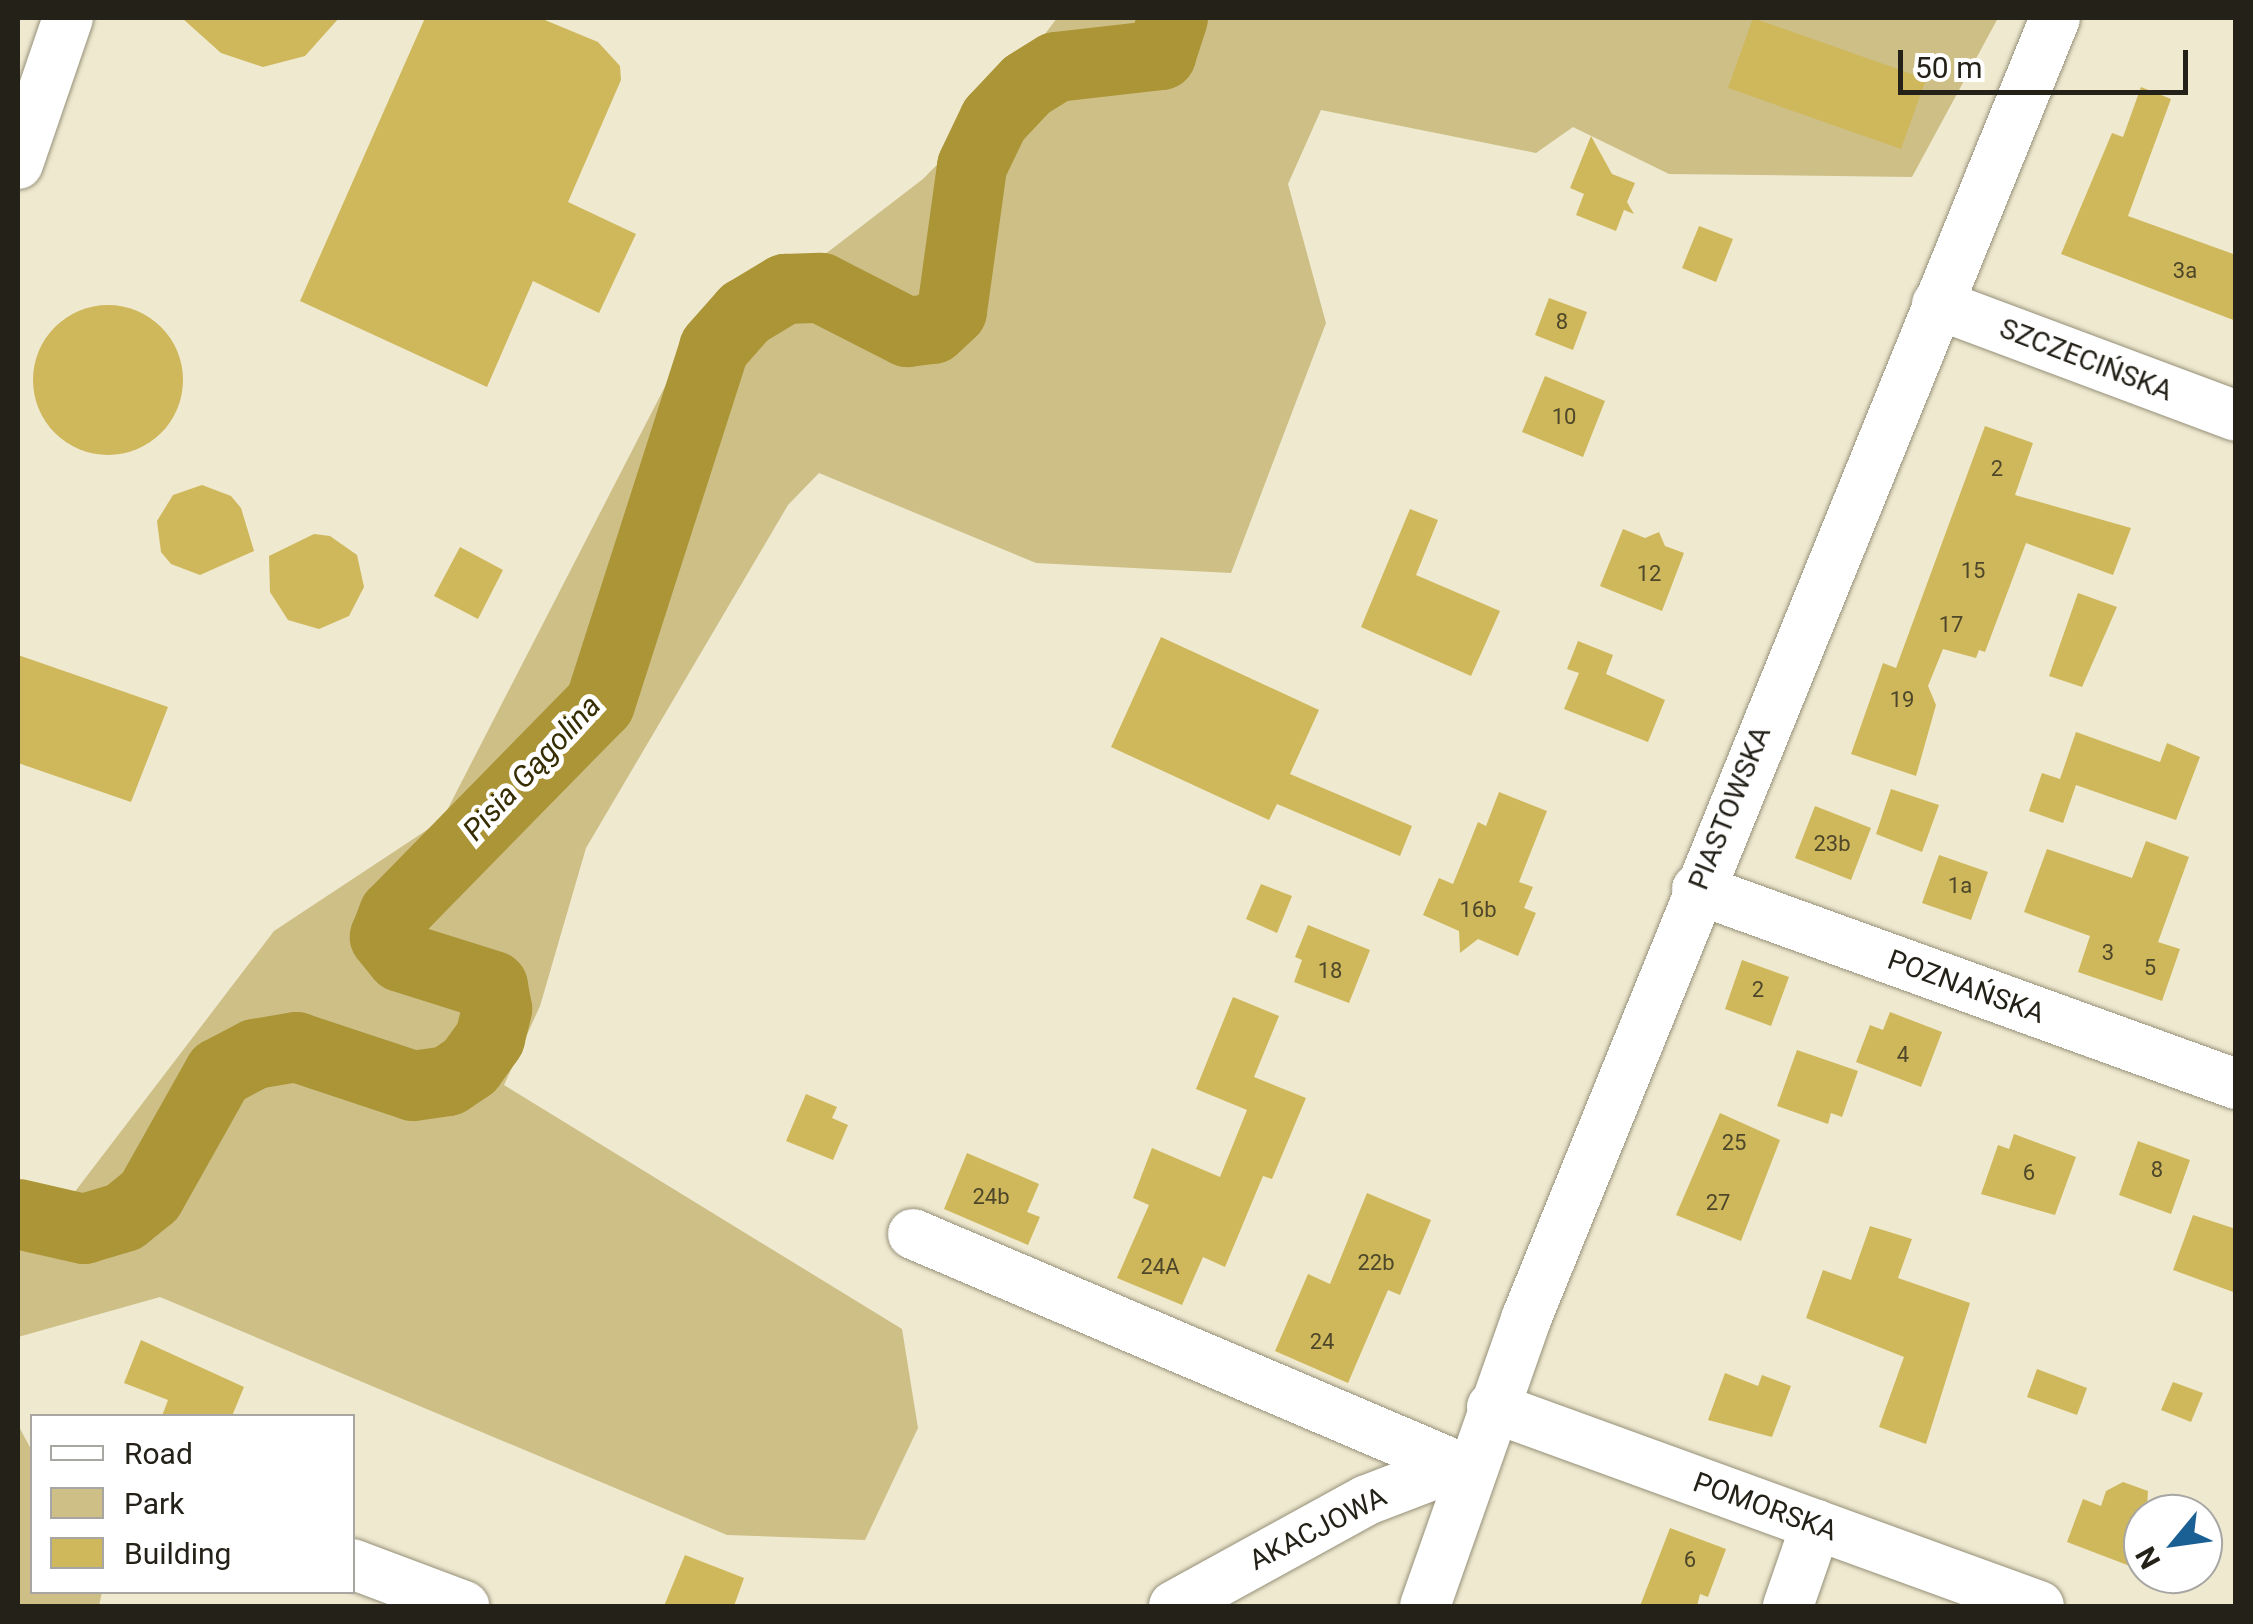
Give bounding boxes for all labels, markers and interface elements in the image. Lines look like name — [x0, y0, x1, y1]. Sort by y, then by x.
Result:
scale bar — [1903, 30, 2193, 92]
text: 50 m — [1915, 50, 1982, 85]
house number: 3a — [2173, 258, 2197, 284]
house number: 8 — [1556, 309, 1568, 335]
street label: SZCZECIŃSKA — [1995, 312, 2177, 408]
house number: 10 — [1552, 404, 1576, 430]
house number: 2 — [1991, 456, 2003, 482]
house number: 15 — [1961, 558, 1985, 584]
house number: 12 — [1637, 561, 1661, 587]
house number: 17 — [1939, 612, 1963, 638]
house number: 19 — [1890, 687, 1914, 713]
water label: Pisia Gągolina — [456, 688, 608, 848]
street label: PIASTOWSKA — [1682, 721, 1778, 895]
house number: 23b — [1813, 831, 1851, 857]
house number: 1a — [1948, 873, 1972, 899]
house number: 16b — [1459, 897, 1497, 923]
house number: 3 — [2102, 940, 2114, 966]
street label: POZNAŃSKA — [1883, 943, 2049, 1031]
house number: 5 — [2144, 955, 2156, 981]
house number: 18 — [1318, 958, 1342, 984]
house number: 2 — [1752, 977, 1764, 1003]
house number: 4 — [1897, 1042, 1909, 1068]
house number: 25 — [1722, 1130, 1746, 1156]
house number: 8 — [2151, 1157, 2163, 1183]
house number: 6 — [2023, 1160, 2035, 1186]
house number: 24b — [972, 1184, 1010, 1210]
house number: 27 — [1706, 1190, 1730, 1216]
house number: 22b — [1357, 1250, 1395, 1276]
house number: 24A — [1140, 1254, 1180, 1280]
house number: 24 — [1310, 1329, 1334, 1355]
legend — [30, 1414, 355, 1594]
text: Road — [124, 1436, 193, 1471]
street label: POMORSKA — [1689, 1466, 1841, 1548]
street label: AKACJOWA — [1244, 1480, 1392, 1578]
text: Park — [124, 1486, 184, 1521]
north arrow — [2123, 1494, 2223, 1594]
text: Building — [124, 1536, 231, 1571]
text: N — [2129, 1541, 2167, 1574]
house number: 6 — [1684, 1547, 1696, 1573]

